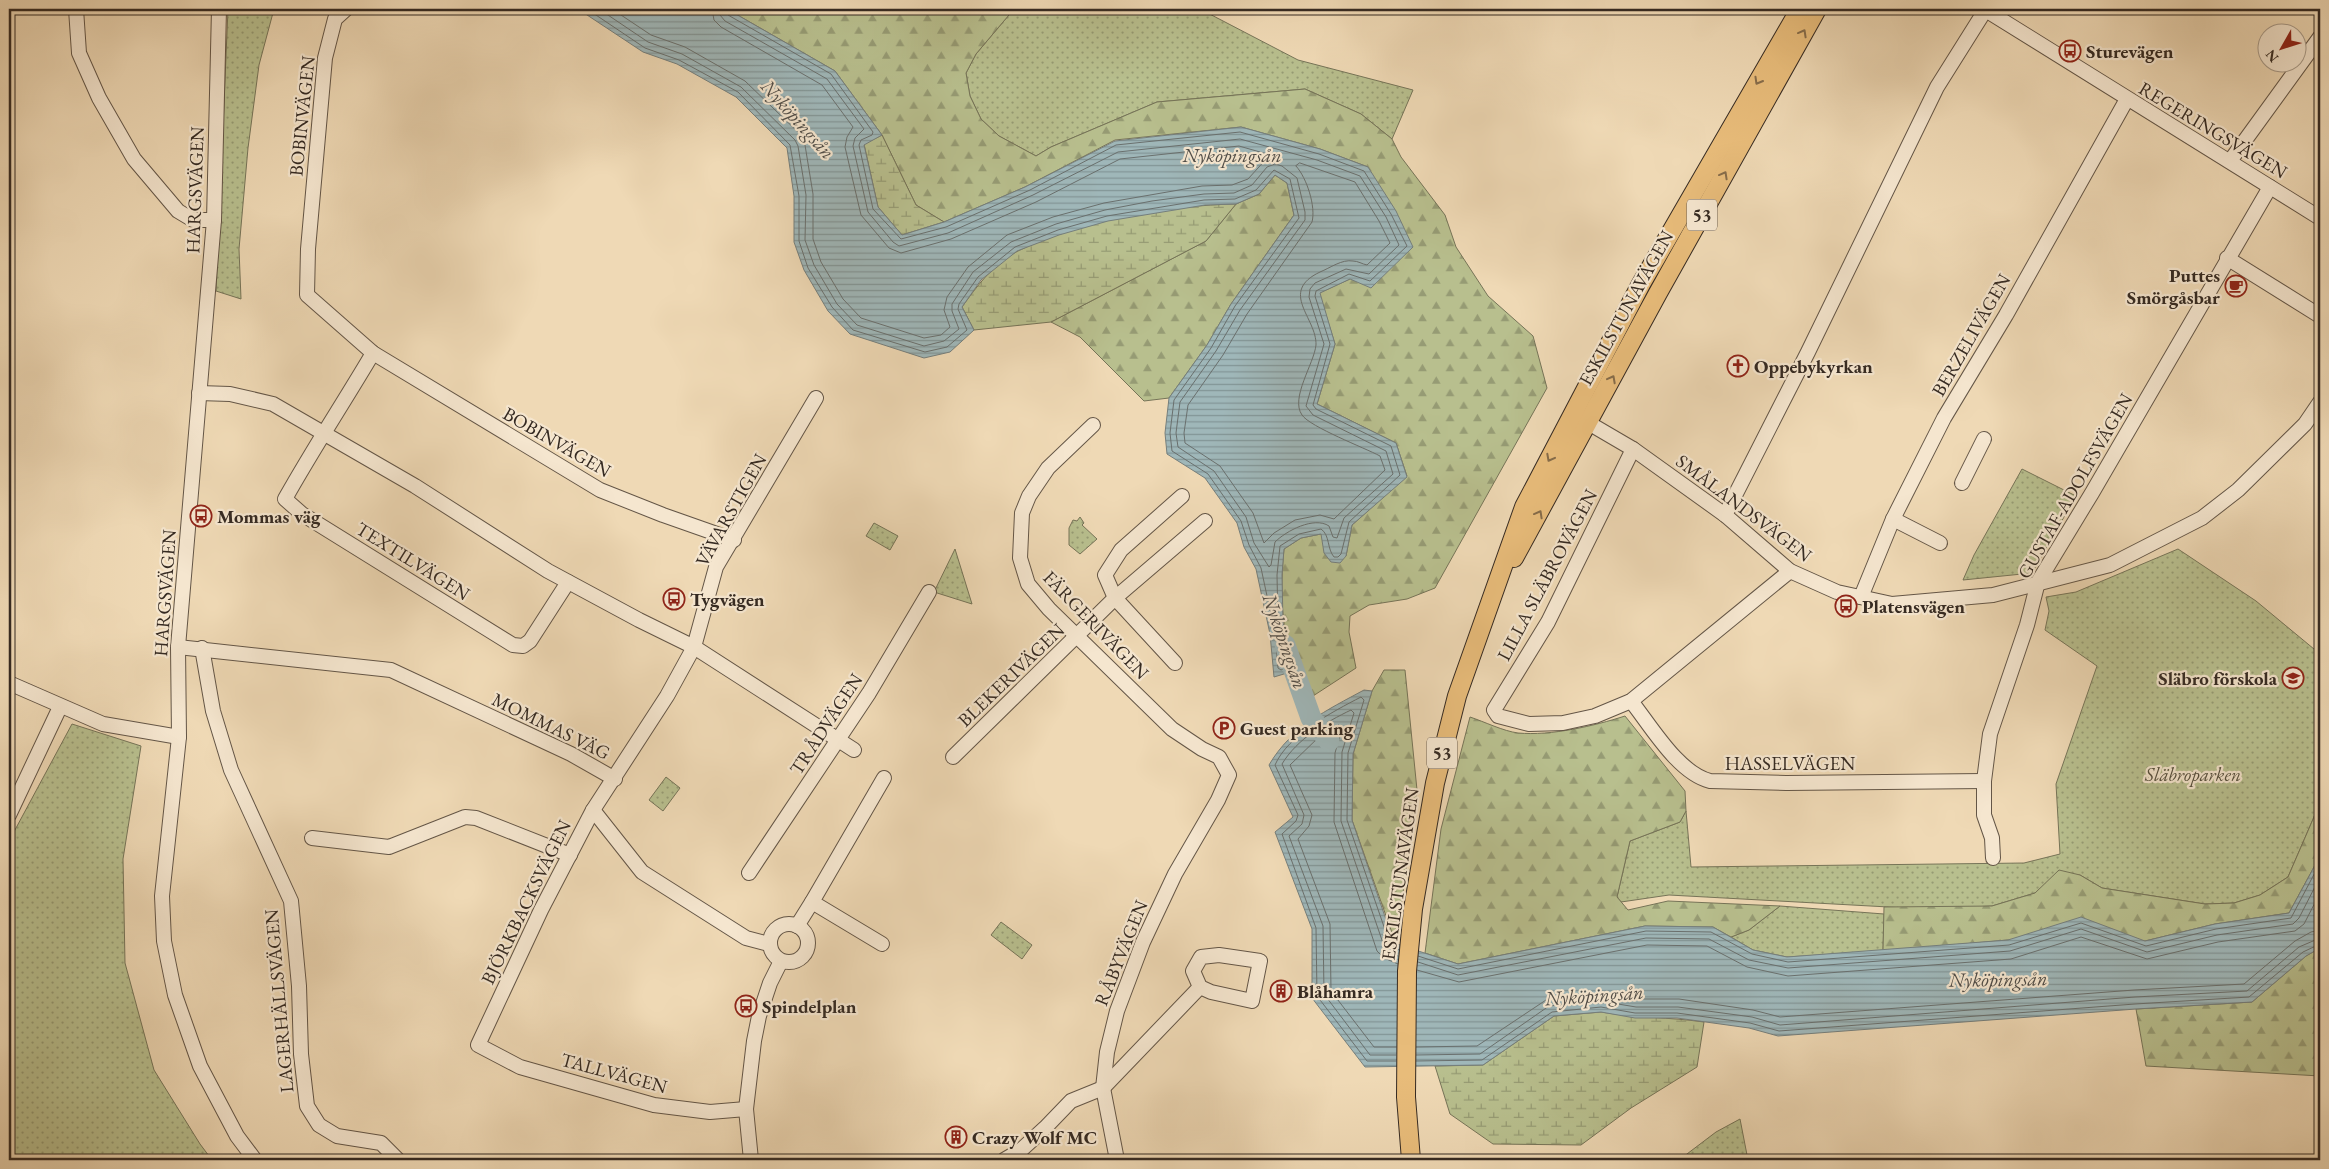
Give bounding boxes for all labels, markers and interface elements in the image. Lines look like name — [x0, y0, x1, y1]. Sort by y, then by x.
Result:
north arrow — [2256, 22, 2306, 72]
one-way arrow — [1797, 30, 1807, 39]
bus stop icon: Sturevägen — [2058, 39, 2082, 63]
place label: Sturevägen — [2086, 39, 2174, 64]
text: N — [2261, 46, 2282, 66]
street label: BOBINVÄGEN — [283, 55, 321, 177]
water label: Nyköpingsån — [755, 73, 841, 164]
one-way arrow — [1755, 76, 1765, 85]
street label: REGERINGSVÄGEN — [2134, 76, 2292, 184]
street label: HARGSVÄGEN — [180, 126, 210, 254]
water label: Nyköpingsån — [1182, 142, 1281, 168]
one-way arrow — [1717, 172, 1727, 181]
road number: 53 — [1687, 200, 1717, 230]
street label: ESKILSTUNAVÄGEN — [1573, 226, 1679, 390]
place label: Puttes Smörgåsbar — [2127, 263, 2220, 310]
street label: BERZELIVÄGEN — [1926, 269, 2016, 401]
cafe icon: Puttes Smörgåsbar — [2224, 274, 2248, 298]
church icon: Oppebykyrkan — [1726, 354, 1750, 378]
place label: Oppebykyrkan — [1754, 354, 1873, 379]
one-way arrow — [1606, 375, 1616, 384]
street label: GUSTAF-ADOLFSVÄGEN — [2012, 389, 2138, 583]
street label: BOBINVÄGEN — [498, 401, 616, 483]
street label: VÄVARSTIGEN — [690, 449, 772, 571]
street label: SMÅLANDSVÄGEN — [1671, 449, 1817, 567]
one-way arrow — [1546, 452, 1556, 461]
street label: LILLA SLÄBROVÄGEN — [1491, 485, 1603, 665]
bus stop icon: Mommas väg — [189, 504, 213, 528]
place label: Mommas väg — [217, 504, 321, 529]
one-way arrow — [1533, 510, 1543, 519]
street label: TEXTILVÄGEN — [351, 516, 475, 606]
street label: HARGSVÄGEN — [148, 529, 182, 657]
street label: FÄRGERIVÄGEN — [1038, 565, 1154, 685]
bus stop icon: Tygvägen — [662, 587, 686, 611]
place label: Tygvägen — [690, 587, 765, 612]
water label: Nyköpingsån — [1256, 589, 1313, 692]
bus stop icon: Platensvägen — [1834, 594, 1858, 618]
place label: Platensvägen — [1862, 594, 1965, 619]
street label: BLEKERIVÄGEN — [952, 618, 1070, 732]
place label: Släbro förskola — [2158, 666, 2278, 691]
school or university icon: Släbro förskola — [2281, 666, 2305, 690]
street label: TRÅDVÄGEN — [784, 668, 868, 780]
street label: MOMMAS VÄG — [488, 687, 614, 765]
parking icon: Guest parking — [1212, 716, 1236, 740]
place label: Guest parking — [1240, 716, 1354, 741]
road number: 53 — [1427, 738, 1457, 768]
street label: HASSELVÄGEN — [1725, 751, 1855, 776]
park label: Släbroparken — [2144, 762, 2241, 787]
street label: ESKILSTUNAVÄGEN — [1376, 786, 1424, 962]
street label: BJÖRKBACKSVÄGEN — [475, 816, 577, 988]
street label: RÅBYVÄGEN — [1088, 897, 1154, 1009]
street label: LAGERHÄLLSVÄGEN — [259, 908, 299, 1094]
water label: Nyköpingsån — [1947, 965, 2048, 993]
building icon: Blåhamra — [1269, 979, 1293, 1003]
place label: Blåhamra — [1297, 979, 1374, 1004]
water label: Nyköpingsån — [1543, 979, 1644, 1011]
bus stop icon: Spindelplan — [734, 994, 758, 1018]
place label: Spindelplan — [762, 994, 857, 1019]
street label: TALLVÄGEN — [558, 1047, 670, 1099]
building icon: Crazy Wolf MC — [944, 1125, 968, 1149]
place label: Crazy Wolf MC — [972, 1125, 1097, 1150]

